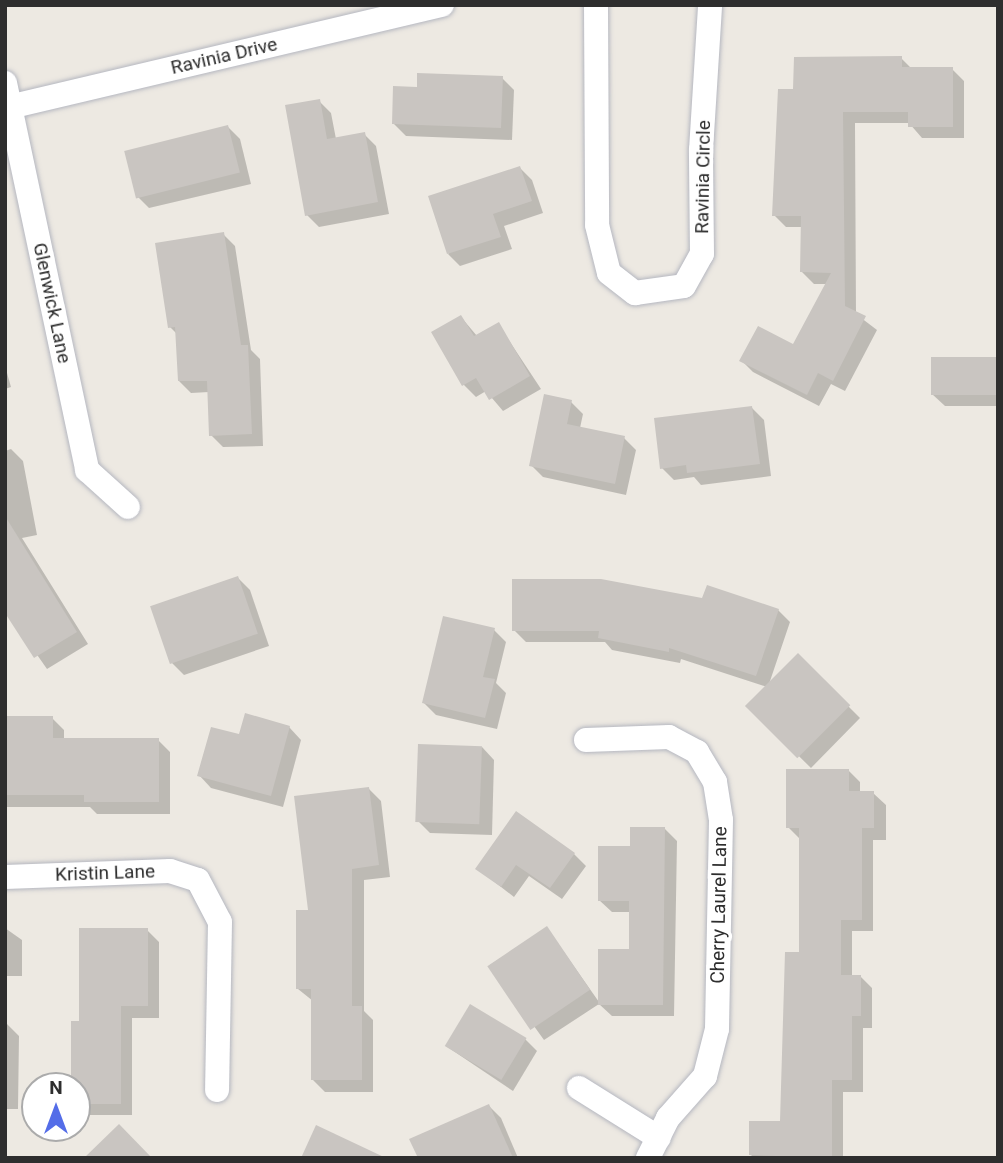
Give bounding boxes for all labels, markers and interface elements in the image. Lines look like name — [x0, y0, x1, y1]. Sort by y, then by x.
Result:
street label: Ravinia Drive — [169, 33, 279, 79]
street label: Ravinia Circle — [691, 120, 715, 234]
street label: Glenwick Lane — [28, 241, 76, 365]
street label: Cherry Laurel Lane — [706, 826, 732, 984]
street label: Kristin Lane — [55, 860, 155, 886]
north arrow — [21, 1072, 91, 1142]
text: N — [49, 1076, 63, 1099]

